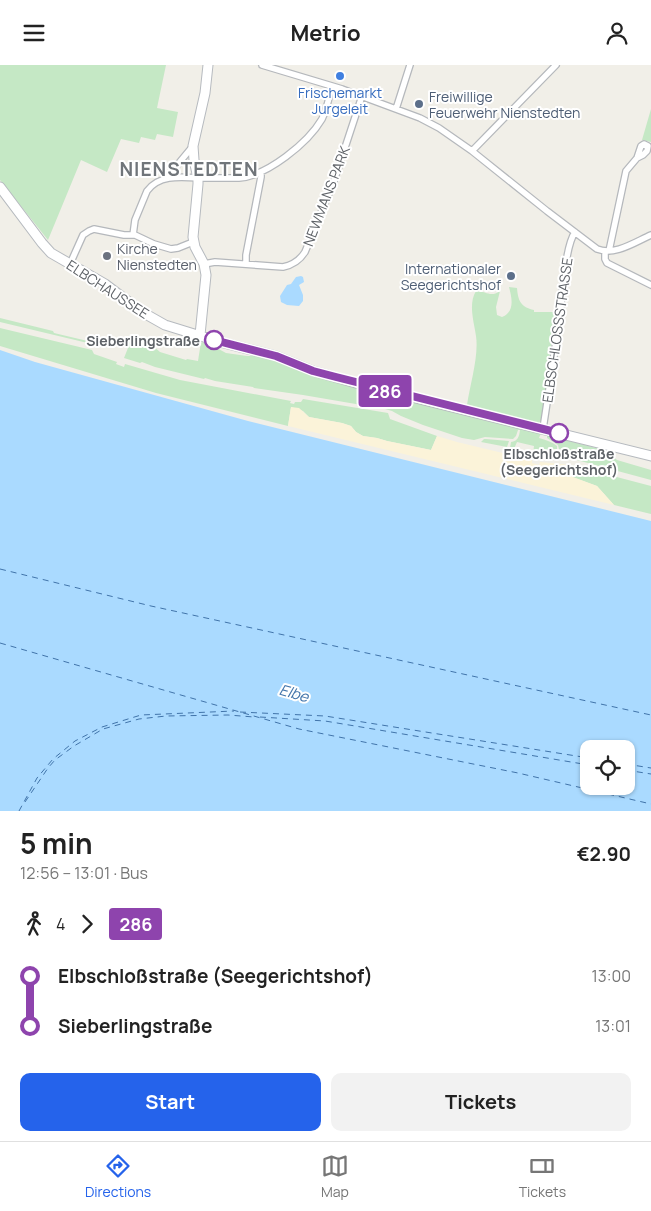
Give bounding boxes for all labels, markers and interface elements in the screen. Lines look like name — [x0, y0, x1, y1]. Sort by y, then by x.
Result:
text: Metrio — [290, 18, 361, 48]
icon: menu — [20, 19, 48, 47]
icon: person — [603, 19, 631, 47]
marker: Frischemarkt Jurgeleit — [334, 70, 346, 82]
place label: Frischemarkt Jurgeleit — [298, 83, 382, 118]
place label: Freiwillige Feuerwehr Nienstedten — [429, 87, 580, 122]
marker: Freiwillige Feuerwehr Nienstedten — [413, 98, 425, 110]
street label: NEWMANS PARK — [298, 142, 354, 249]
district label: NIENSTEDTEN — [119, 156, 259, 182]
place label: Kirche Nienstedten — [117, 239, 197, 274]
marker: Kirche Nienstedten — [101, 250, 113, 262]
street label: ELBCHAUSSEE — [63, 255, 153, 323]
street label: ELBSCHLOSSSTRASSE — [537, 256, 577, 404]
place label: Internationaler Seegerichtshof — [401, 259, 501, 294]
marker: Internationaler Seegerichtshof — [505, 270, 517, 282]
marker: Sieberlingstraße — [204, 330, 224, 350]
place label: Sieberlingstraße — [86, 331, 200, 350]
line badge: 286 — [356, 375, 414, 407]
text: 286 — [369, 379, 401, 403]
marker: Elbschloßstraße (Seegerichtshof) — [549, 423, 569, 443]
place label: Elbschloßstraße (Seegerichtshof) — [500, 444, 618, 479]
water label: Elbe — [277, 679, 312, 708]
map controls — [580, 740, 635, 795]
button: locate — [580, 740, 635, 795]
text: 5 min — [20, 824, 93, 862]
text: €2.90 — [577, 841, 631, 867]
text: 12:56 – 13:01 · Bus — [20, 862, 148, 884]
icon: walk — [20, 910, 48, 938]
icon: forward — [73, 910, 101, 938]
text: 286 — [119, 912, 152, 936]
text: 4 — [56, 913, 65, 935]
text: Elbschloßstraße (Seegerichtshof) — [58, 963, 373, 989]
text: 13:00 — [592, 965, 631, 987]
text: Sieberlingstraße — [58, 1013, 213, 1039]
text: 13:01 — [595, 1015, 631, 1037]
button: Start — [20, 1073, 321, 1131]
button: Tickets — [331, 1073, 631, 1131]
tab: Directions — [85, 1152, 151, 1201]
tab: Map — [321, 1152, 349, 1201]
tab: Tickets — [519, 1152, 566, 1201]

